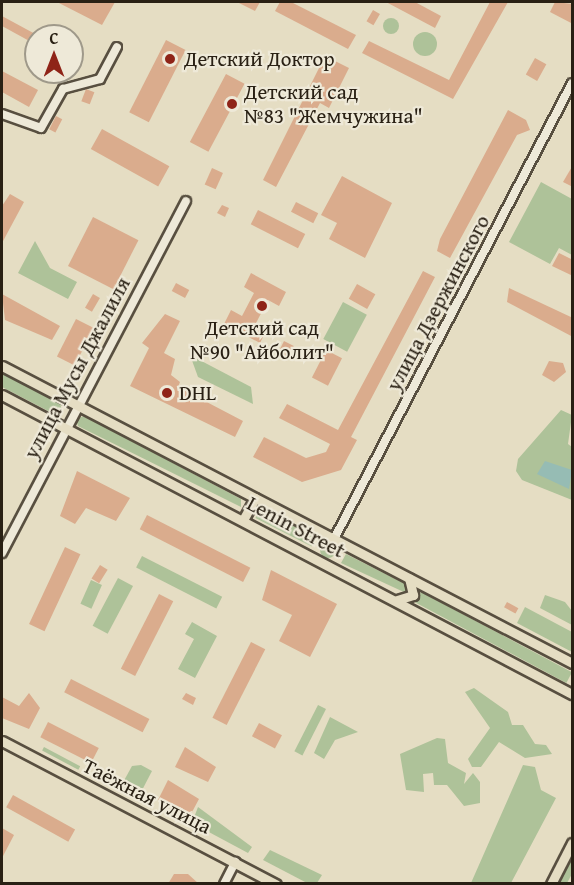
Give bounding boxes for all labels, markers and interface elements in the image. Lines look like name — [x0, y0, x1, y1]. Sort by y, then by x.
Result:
north arrow — [24, 24, 84, 84]
text: С — [49, 26, 59, 50]
place label: Детский Доктор — [184, 46, 335, 72]
marker: Детский Доктор — [161, 50, 179, 68]
place label: Детский сад №83 "Жемчужина" — [244, 79, 423, 129]
marker: Детский сад №83 "Жемчужина" — [225, 97, 239, 111]
street label: улица Дзержинского — [381, 211, 495, 395]
street label: улица Мусы Джалиля — [18, 273, 136, 463]
marker: Детский сад №90 "Айболит" — [255, 299, 269, 313]
place label: Детский сад №90 "Айболит" — [190, 315, 334, 365]
place label: DHL — [179, 380, 216, 406]
marker: DHL — [160, 386, 174, 400]
street label: Lenin Street — [243, 491, 349, 563]
street label: Таёжная улица — [78, 753, 216, 839]

